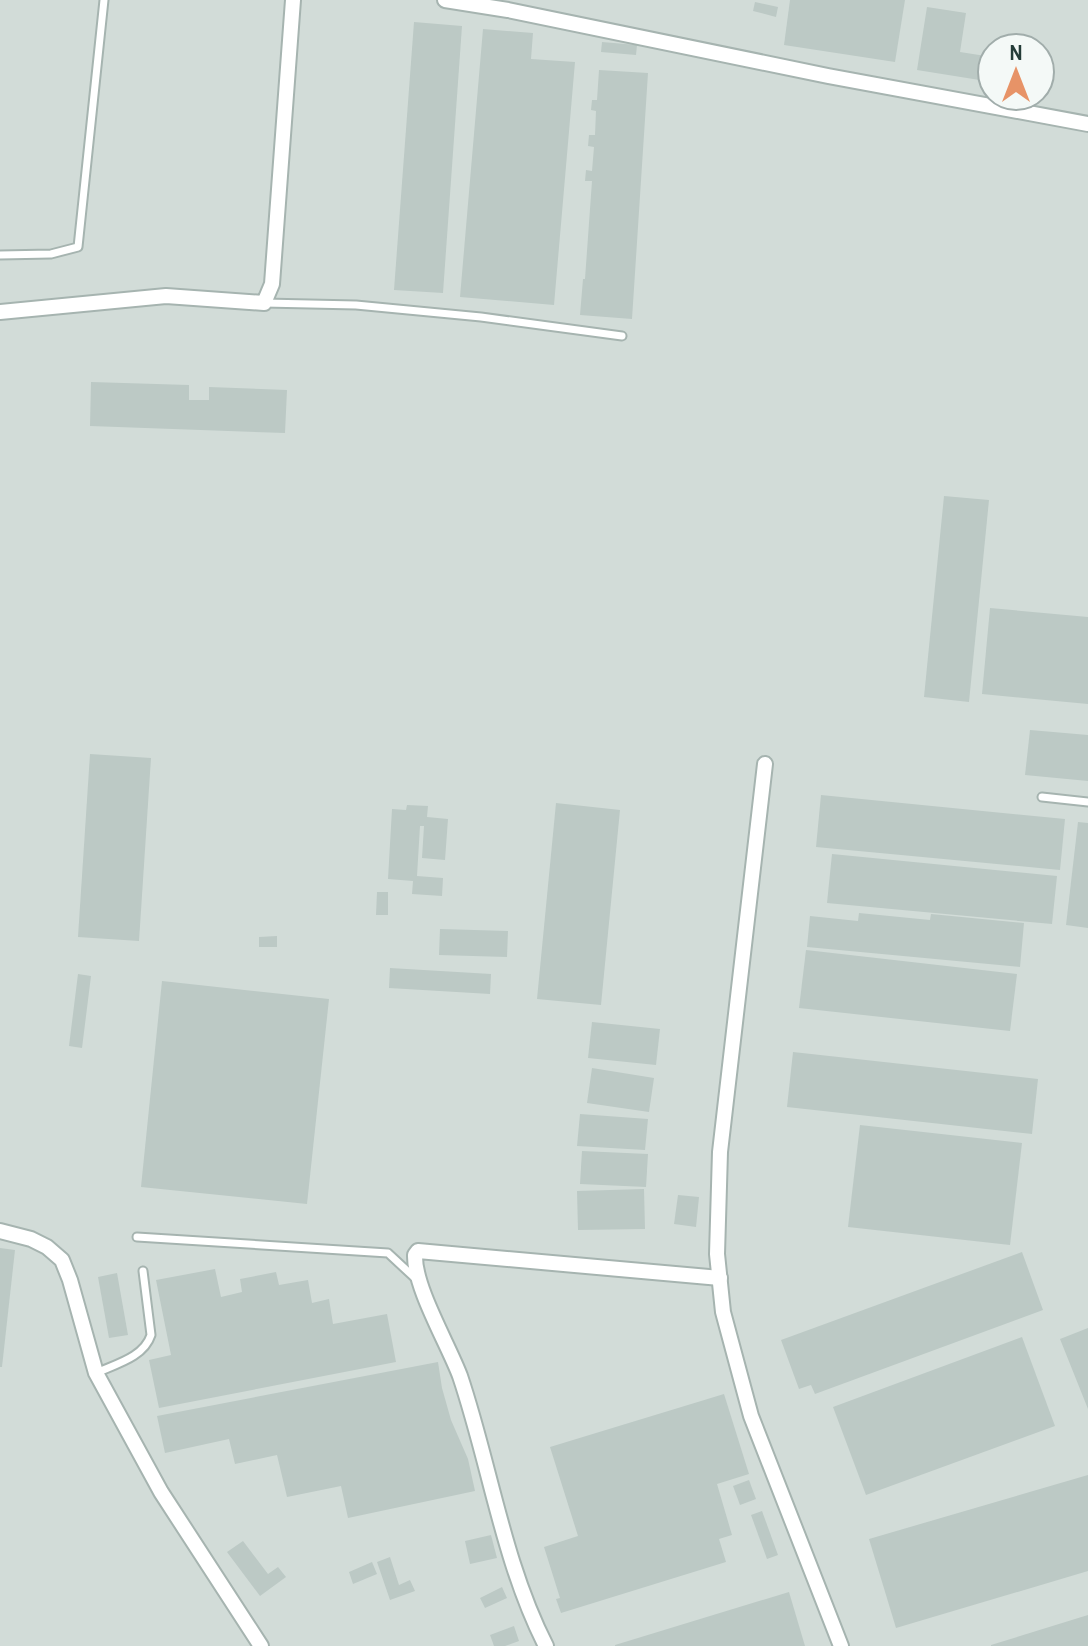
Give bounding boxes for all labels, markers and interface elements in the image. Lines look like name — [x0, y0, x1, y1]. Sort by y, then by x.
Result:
north arrow — [976, 32, 1056, 112]
text: N — [1009, 37, 1023, 67]

